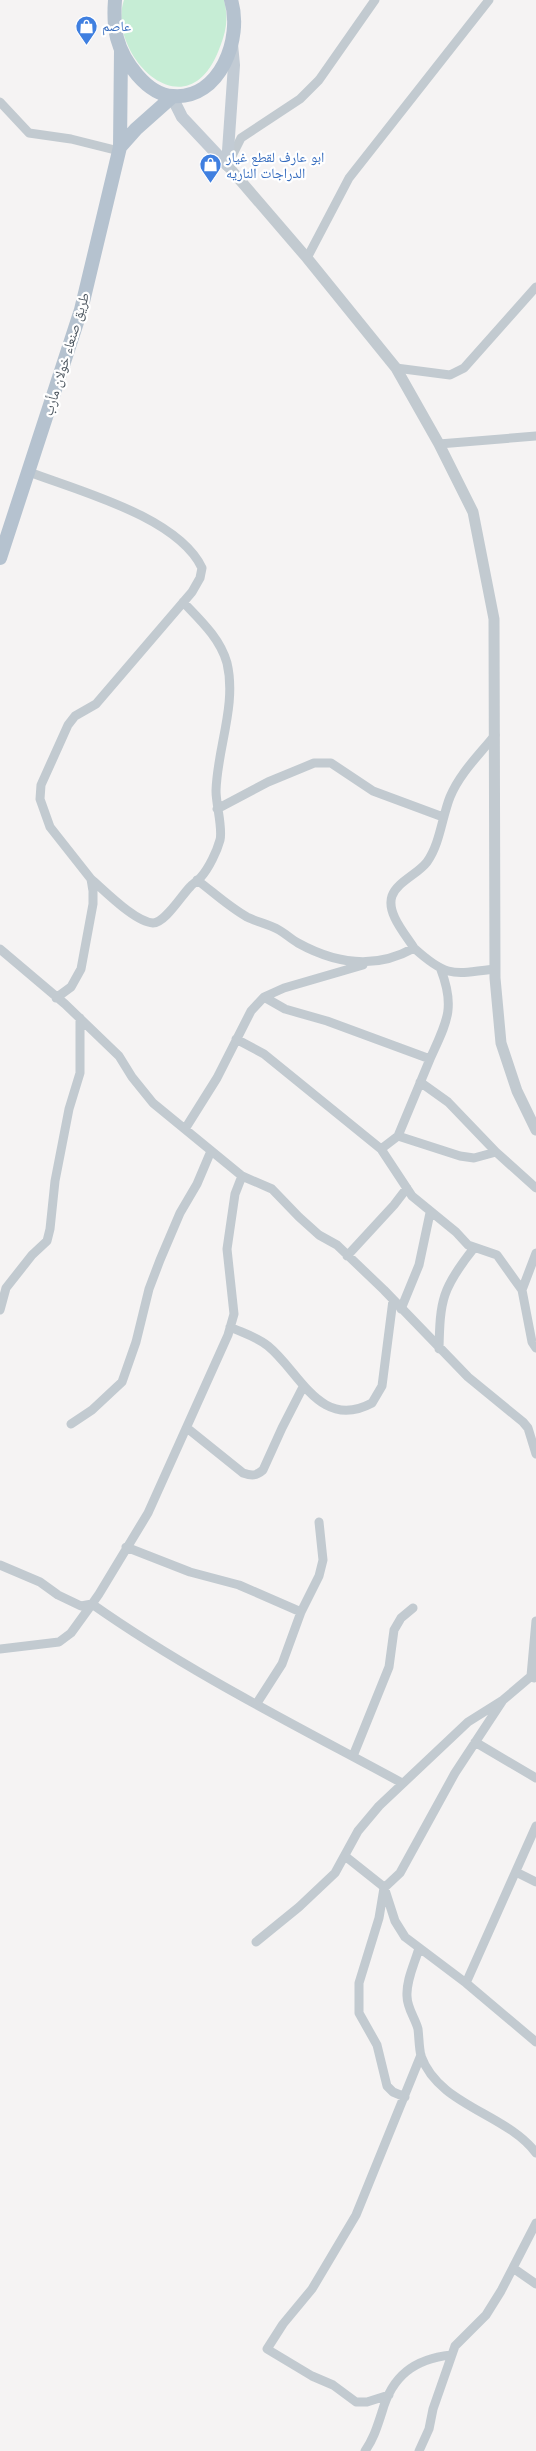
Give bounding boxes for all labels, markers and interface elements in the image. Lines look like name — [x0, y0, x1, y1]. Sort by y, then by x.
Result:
shop icon: عاصم — [74, 14, 98, 45]
place label: عاصم — [102, 17, 131, 36]
place label: ابو عارف لقطع غيار الدراجات الناريه — [225, 148, 324, 182]
shop icon: ابو عارف لقطع غيار الدراجات الناريه — [198, 153, 222, 184]
street label: طريق صنعاء خولان مأرب — [39, 290, 94, 418]

